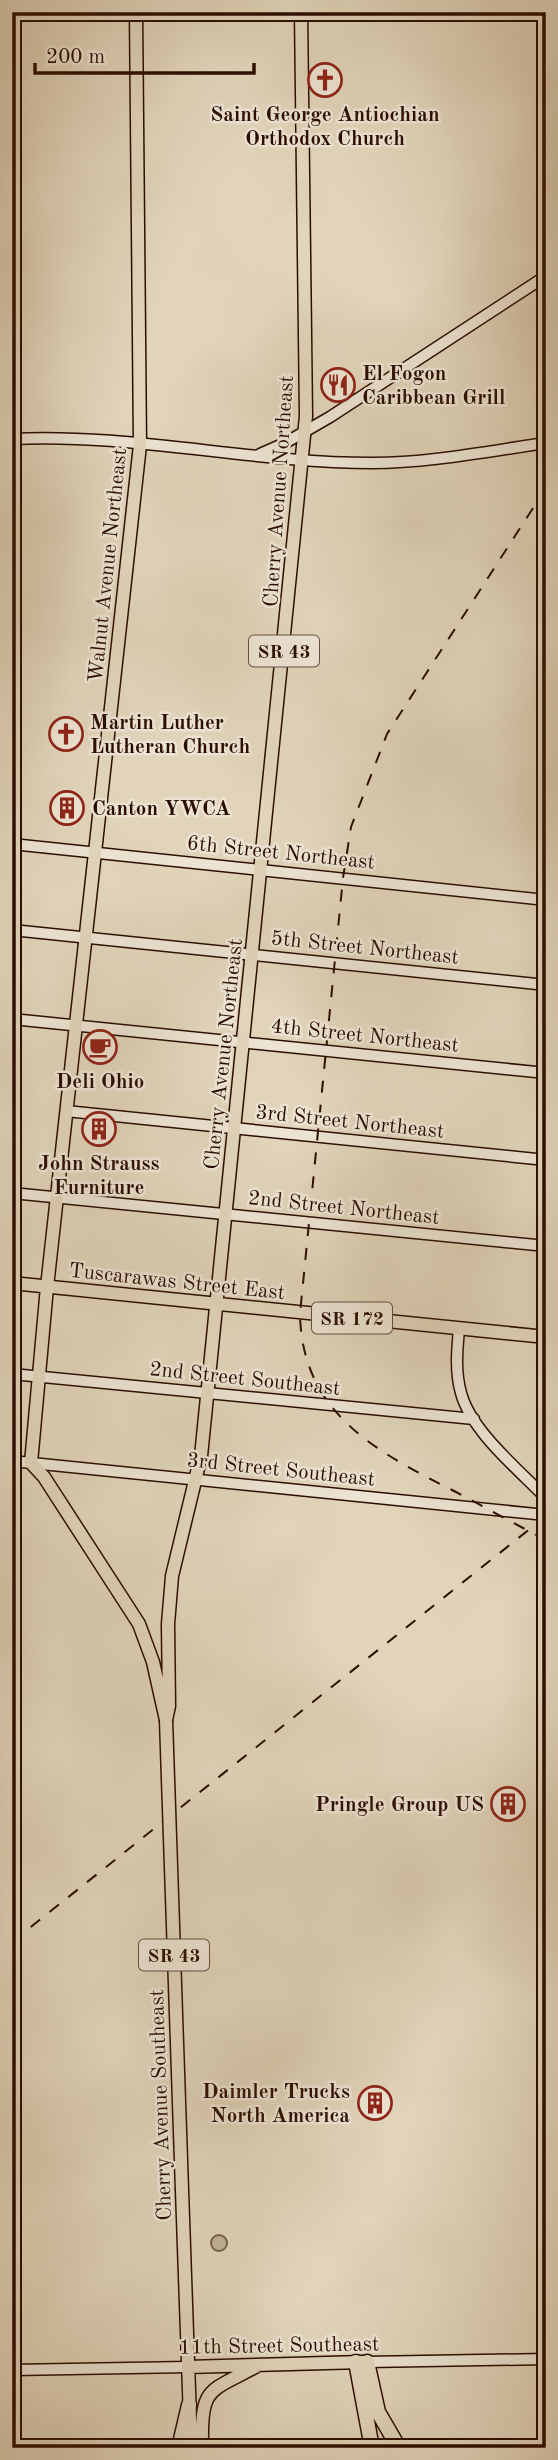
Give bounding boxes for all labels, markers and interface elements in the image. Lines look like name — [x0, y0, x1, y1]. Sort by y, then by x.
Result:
scale bar — [35, 32, 254, 76]
text: 200 m — [46, 47, 105, 68]
church icon: Saint George Antiochian Orthodox Church — [306, 61, 344, 99]
place label: Saint George Antiochian Orthodox Church — [210, 105, 440, 150]
place label: El Fogon Caribbean Grill — [362, 364, 506, 409]
restaurant icon: El Fogon Caribbean Grill — [319, 366, 357, 404]
street label: Cherry Avenue Northeast — [261, 374, 298, 608]
street label: Walnut Avenue Northeast — [86, 447, 131, 683]
road number: SR 43 — [249, 636, 319, 666]
place label: Martin Luther Lutheran Church — [90, 713, 250, 758]
church icon: Martin Luther Lutheran Church — [47, 715, 85, 753]
building icon: Canton YWCA — [48, 789, 86, 827]
place label: Canton YWCA — [92, 799, 231, 820]
street label: 6th Street Northeast — [186, 833, 376, 874]
street label: 5th Street Northeast — [270, 928, 460, 969]
street label: Cherry Avenue Northeast — [202, 937, 247, 1171]
street label: 4th Street Northeast — [270, 1016, 460, 1057]
cafe icon: Deli Ohio — [81, 1028, 119, 1066]
place label: Deli Ohio — [56, 1072, 144, 1093]
street label: 3rd Street Northeast — [254, 1102, 445, 1143]
building icon: John Strauss Furniture — [80, 1110, 118, 1148]
place label: John Strauss Furniture — [38, 1154, 160, 1199]
street label: 2nd Street Northeast — [247, 1188, 441, 1229]
street label: Tuscarawas Street East — [68, 1261, 286, 1304]
road number: SR 172 — [312, 1302, 392, 1334]
street label: 2nd Street Southeast — [148, 1359, 341, 1400]
street label: 3rd Street Southeast — [186, 1450, 376, 1491]
building icon: Pringle Group US — [489, 1785, 527, 1823]
place label: Pringle Group US — [315, 1795, 484, 1816]
road number: SR 43 — [139, 1940, 209, 1970]
street label: Cherry Avenue Southeast — [147, 1989, 176, 2221]
place label: Daimler Trucks North America — [202, 2082, 350, 2127]
building icon: Daimler Trucks North America — [356, 2084, 394, 2122]
street label: 11th Street Southeast — [179, 2334, 379, 2359]

